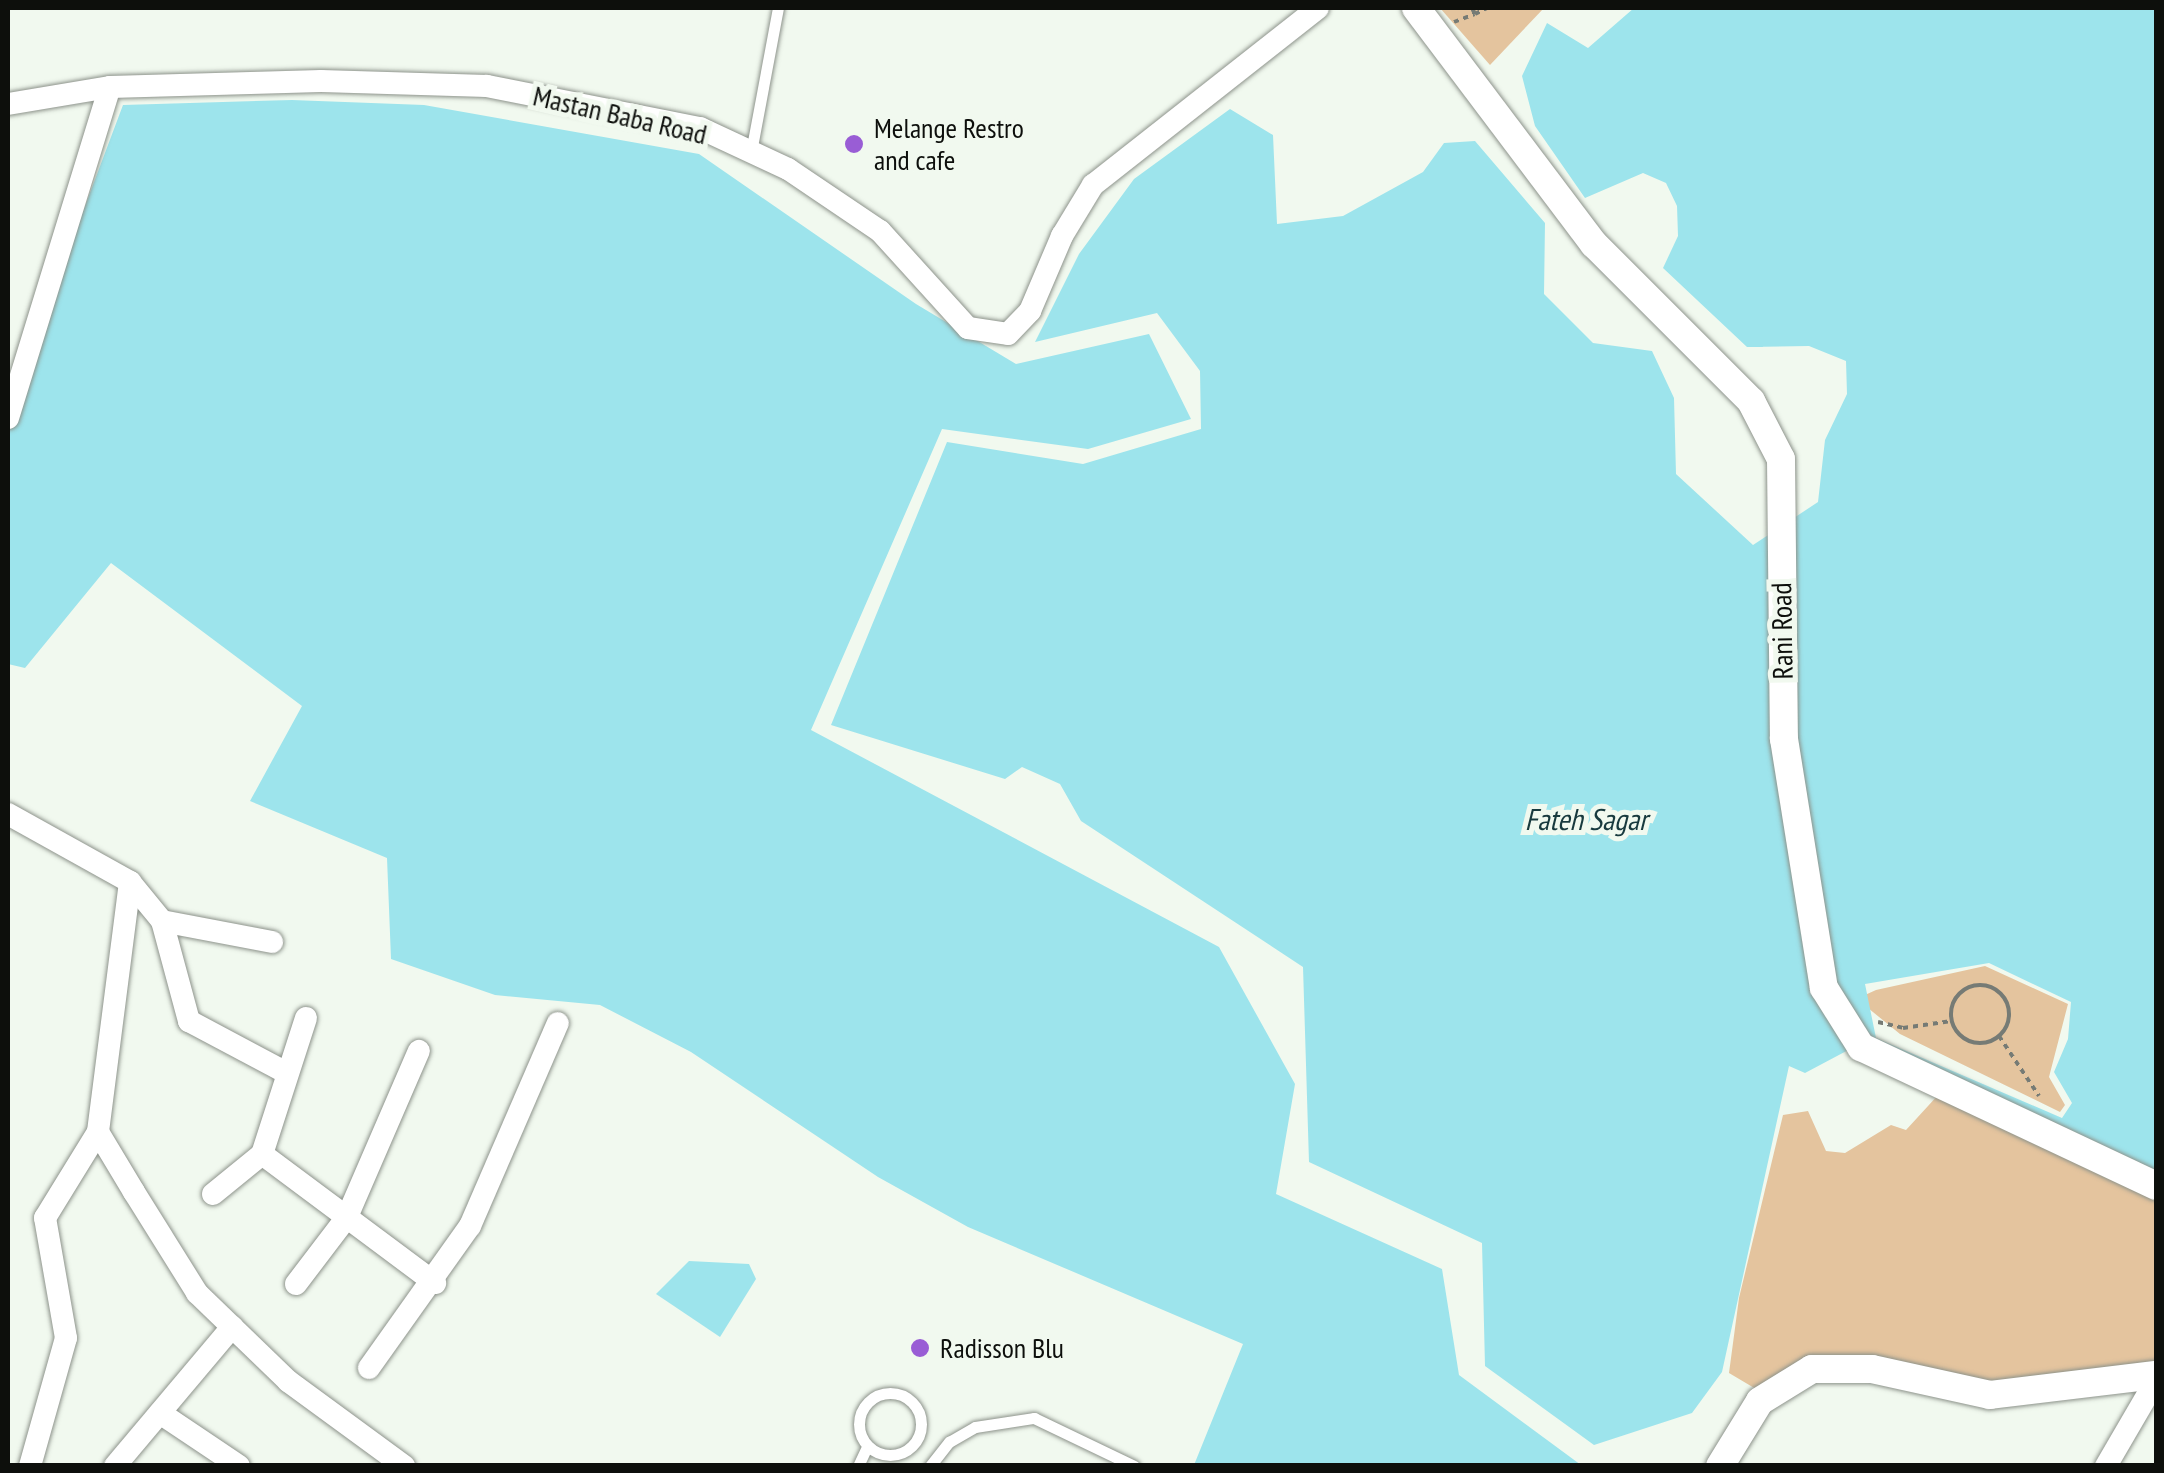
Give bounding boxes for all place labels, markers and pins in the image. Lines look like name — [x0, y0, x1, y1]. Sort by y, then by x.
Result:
place label: Melange Restro and cafe — [874, 111, 1024, 177]
marker: Melange Restro and cafe — [843, 133, 865, 155]
place label: Radisson Blu — [940, 1331, 1064, 1365]
marker: Radisson Blu — [909, 1337, 931, 1359]

